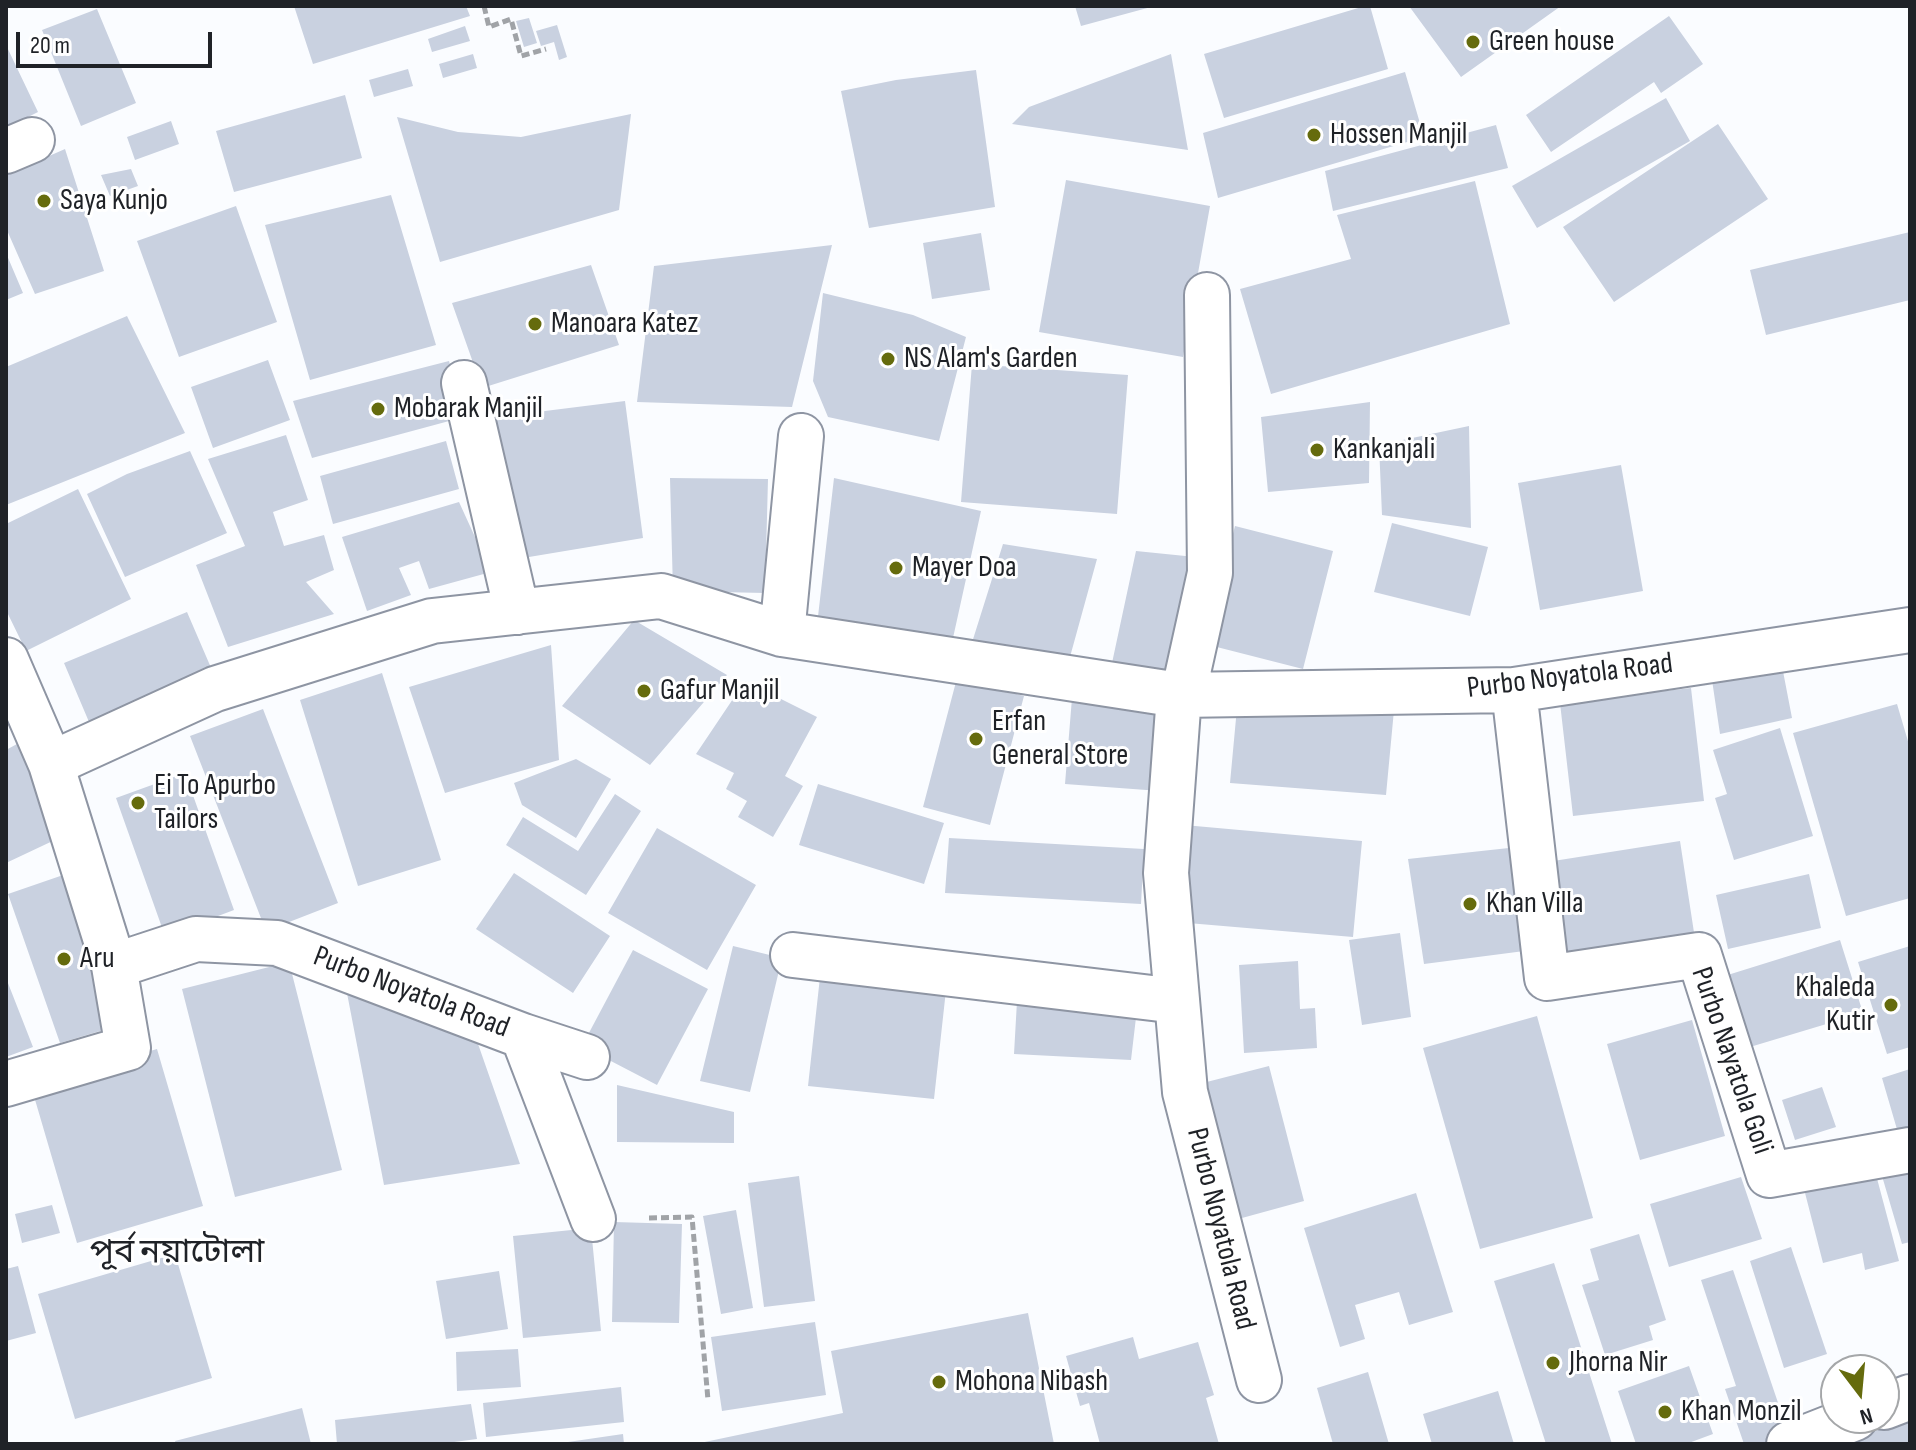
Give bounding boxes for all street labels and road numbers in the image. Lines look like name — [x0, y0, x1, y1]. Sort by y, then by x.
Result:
street label: Purbo Noyatola Road — [1465, 647, 1675, 707]
street label: Purbo Noyatola Road — [308, 939, 514, 1047]
street label: Purbo Nayatola Goli — [1682, 963, 1780, 1159]
street label: Purbo Noyatola Road — [1178, 1124, 1262, 1334]

